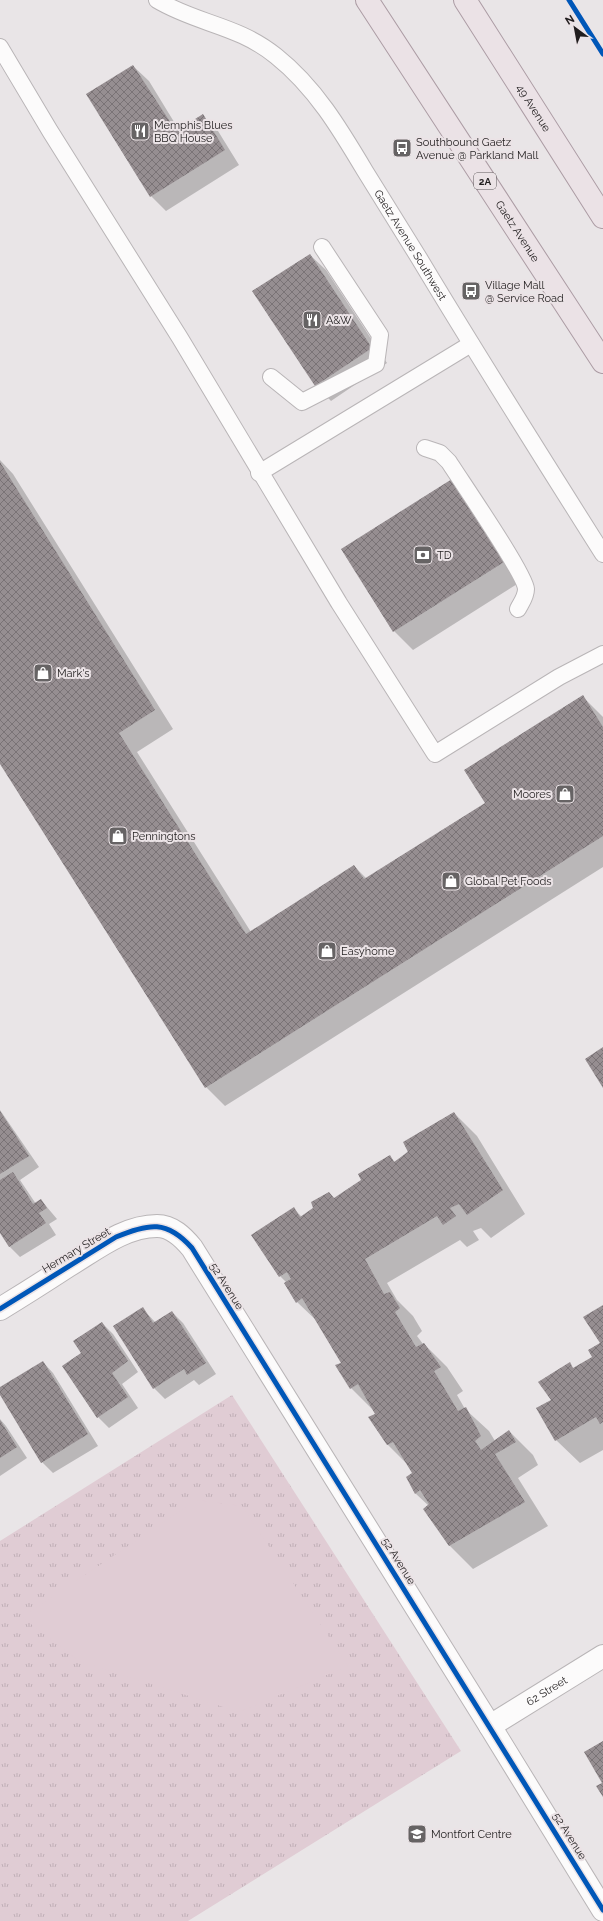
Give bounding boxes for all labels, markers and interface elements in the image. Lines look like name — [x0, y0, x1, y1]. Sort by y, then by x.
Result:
north arrow — [555, 8, 595, 48]
text: N — [563, 12, 577, 28]
street label: 49 Avenue — [513, 82, 553, 135]
place label: Memphis Blues BBQ House — [154, 119, 232, 145]
restaurant icon: Memphis Blues BBQ House — [129, 120, 151, 142]
place label: Southbound Gaetz Avenue @ Parkland Mall — [416, 136, 539, 162]
bus stop icon: Southbound Gaetz Avenue @ Parkland Mall — [391, 137, 413, 159]
road number: 2A — [474, 173, 496, 189]
street label: Gaetz Avenue Southwest — [371, 187, 449, 303]
street label: Gaetz Avenue — [493, 198, 542, 265]
place label: Village Mall @ Service Road — [485, 279, 564, 305]
bus stop icon: Village Mall @ Service Road — [460, 280, 482, 302]
restaurant icon: A&W — [301, 309, 323, 331]
place label: A&W — [326, 314, 352, 327]
bank icon: TD — [412, 544, 434, 566]
place label: TD — [437, 549, 452, 562]
shop icon: Mark's — [32, 662, 54, 684]
place label: Mark's — [57, 667, 90, 680]
shop icon: Moores — [554, 783, 576, 805]
place label: Moores — [513, 788, 551, 801]
shop icon: Penningtons — [107, 825, 129, 847]
place label: Penningtons — [132, 830, 196, 843]
shop icon: Global Pet Foods — [440, 870, 462, 892]
place label: Global Pet Foods — [465, 875, 552, 888]
shop icon: Easyhome — [316, 940, 338, 962]
place label: Easyhome — [341, 945, 395, 958]
street label: Hermary Street — [40, 1225, 113, 1276]
street label: 52 Avenue — [207, 1260, 246, 1313]
street label: 52 Avenue — [379, 1535, 418, 1588]
street label: 62 Street — [524, 1674, 570, 1709]
street label: 52 Avenue — [550, 1810, 589, 1863]
school or university icon: Montfort Centre — [406, 1823, 428, 1845]
place label: Montfort Centre — [431, 1828, 512, 1841]

